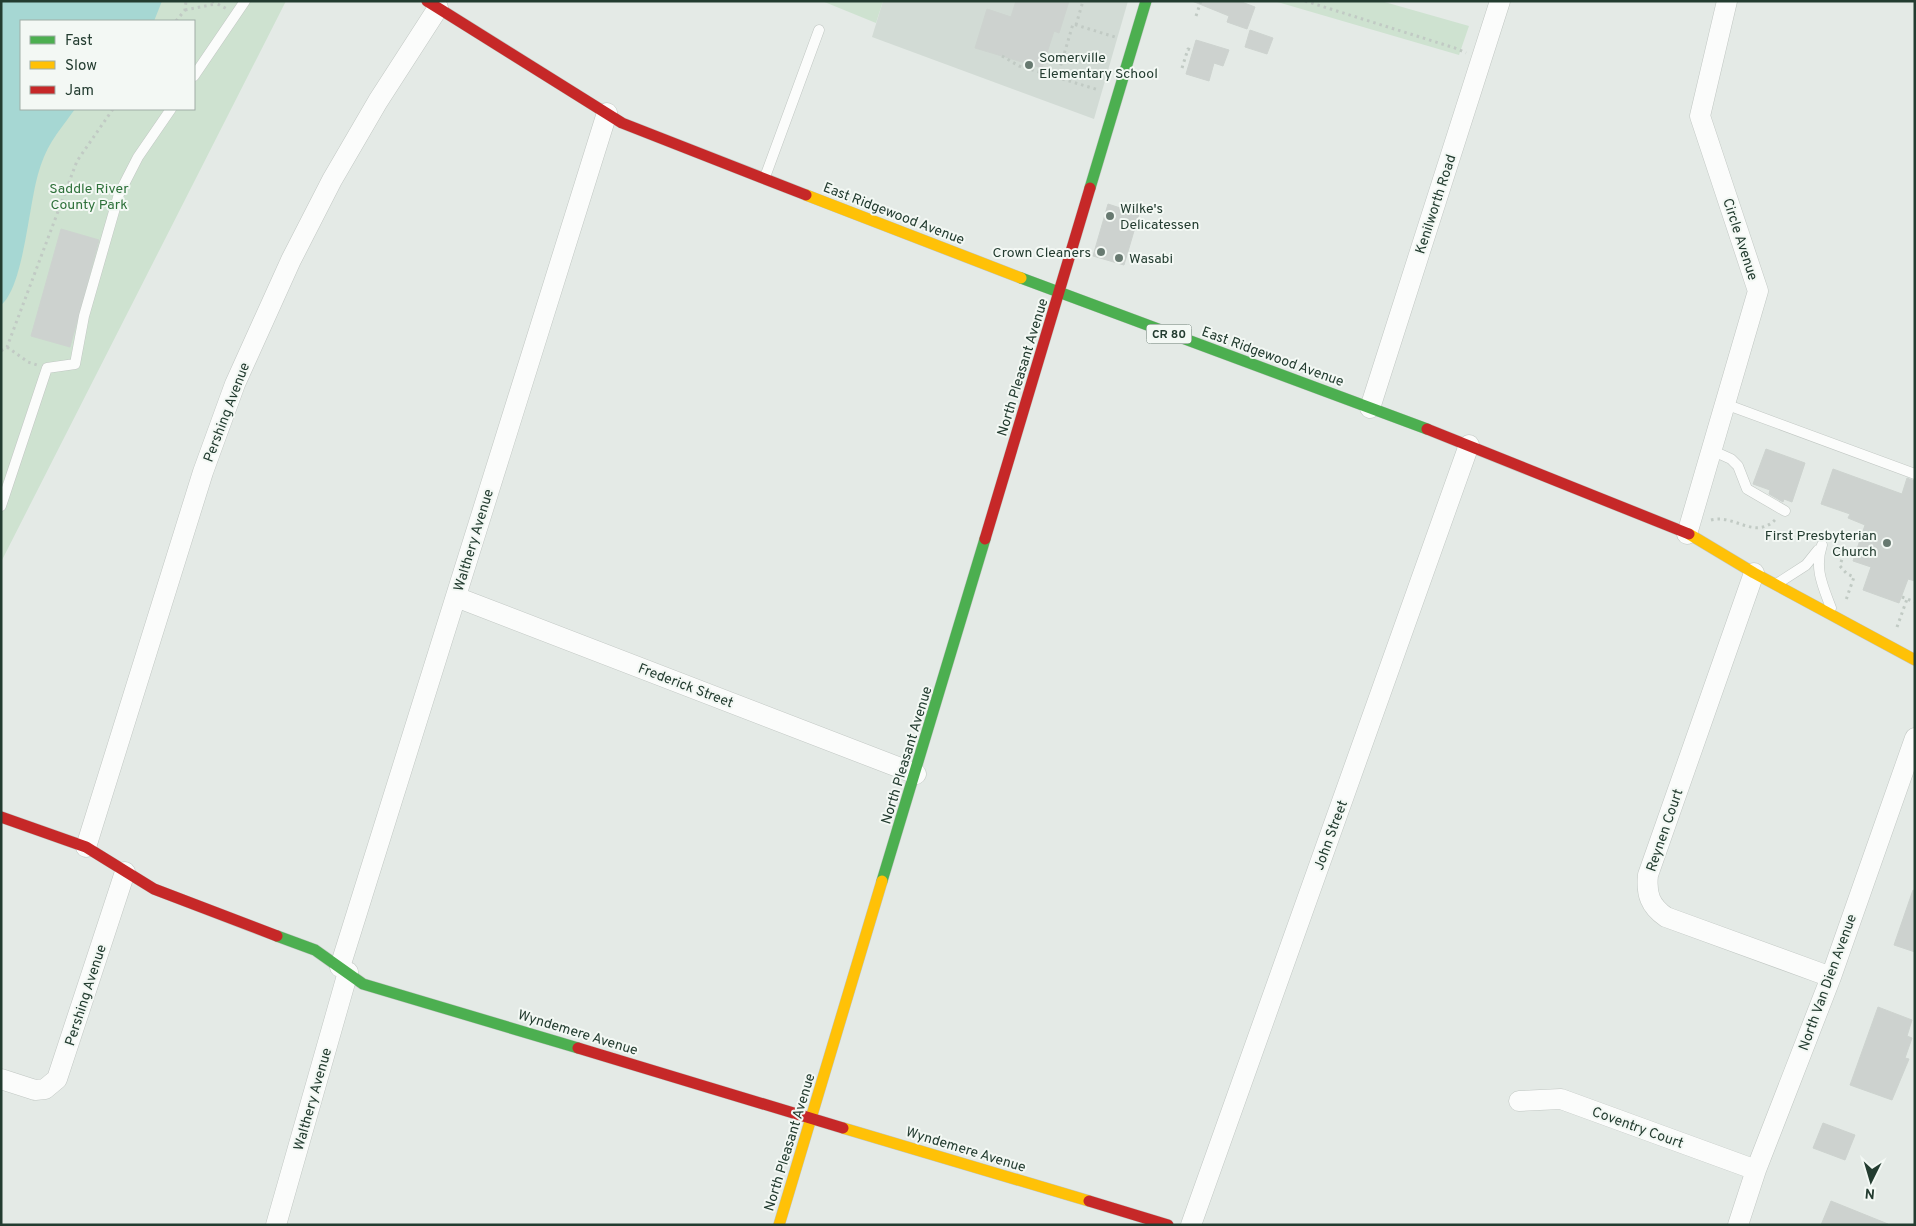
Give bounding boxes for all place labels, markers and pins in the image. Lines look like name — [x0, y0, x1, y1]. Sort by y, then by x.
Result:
place label: Somerville Elementary School — [1039, 50, 1158, 83]
marker: Somerville Elementary School — [1023, 59, 1035, 71]
place label: Wilke's Delicatessen — [1120, 201, 1199, 234]
marker: Wilke's Delicatessen — [1104, 210, 1116, 222]
place label: Crown Cleaners — [993, 245, 1091, 262]
marker: Crown Cleaners — [1095, 246, 1107, 258]
place label: Wasabi — [1129, 251, 1173, 268]
marker: Wasabi — [1113, 252, 1125, 264]
place label: First Presbyterian Church — [1765, 528, 1877, 561]
marker: First Presbyterian Church — [1881, 537, 1893, 549]

